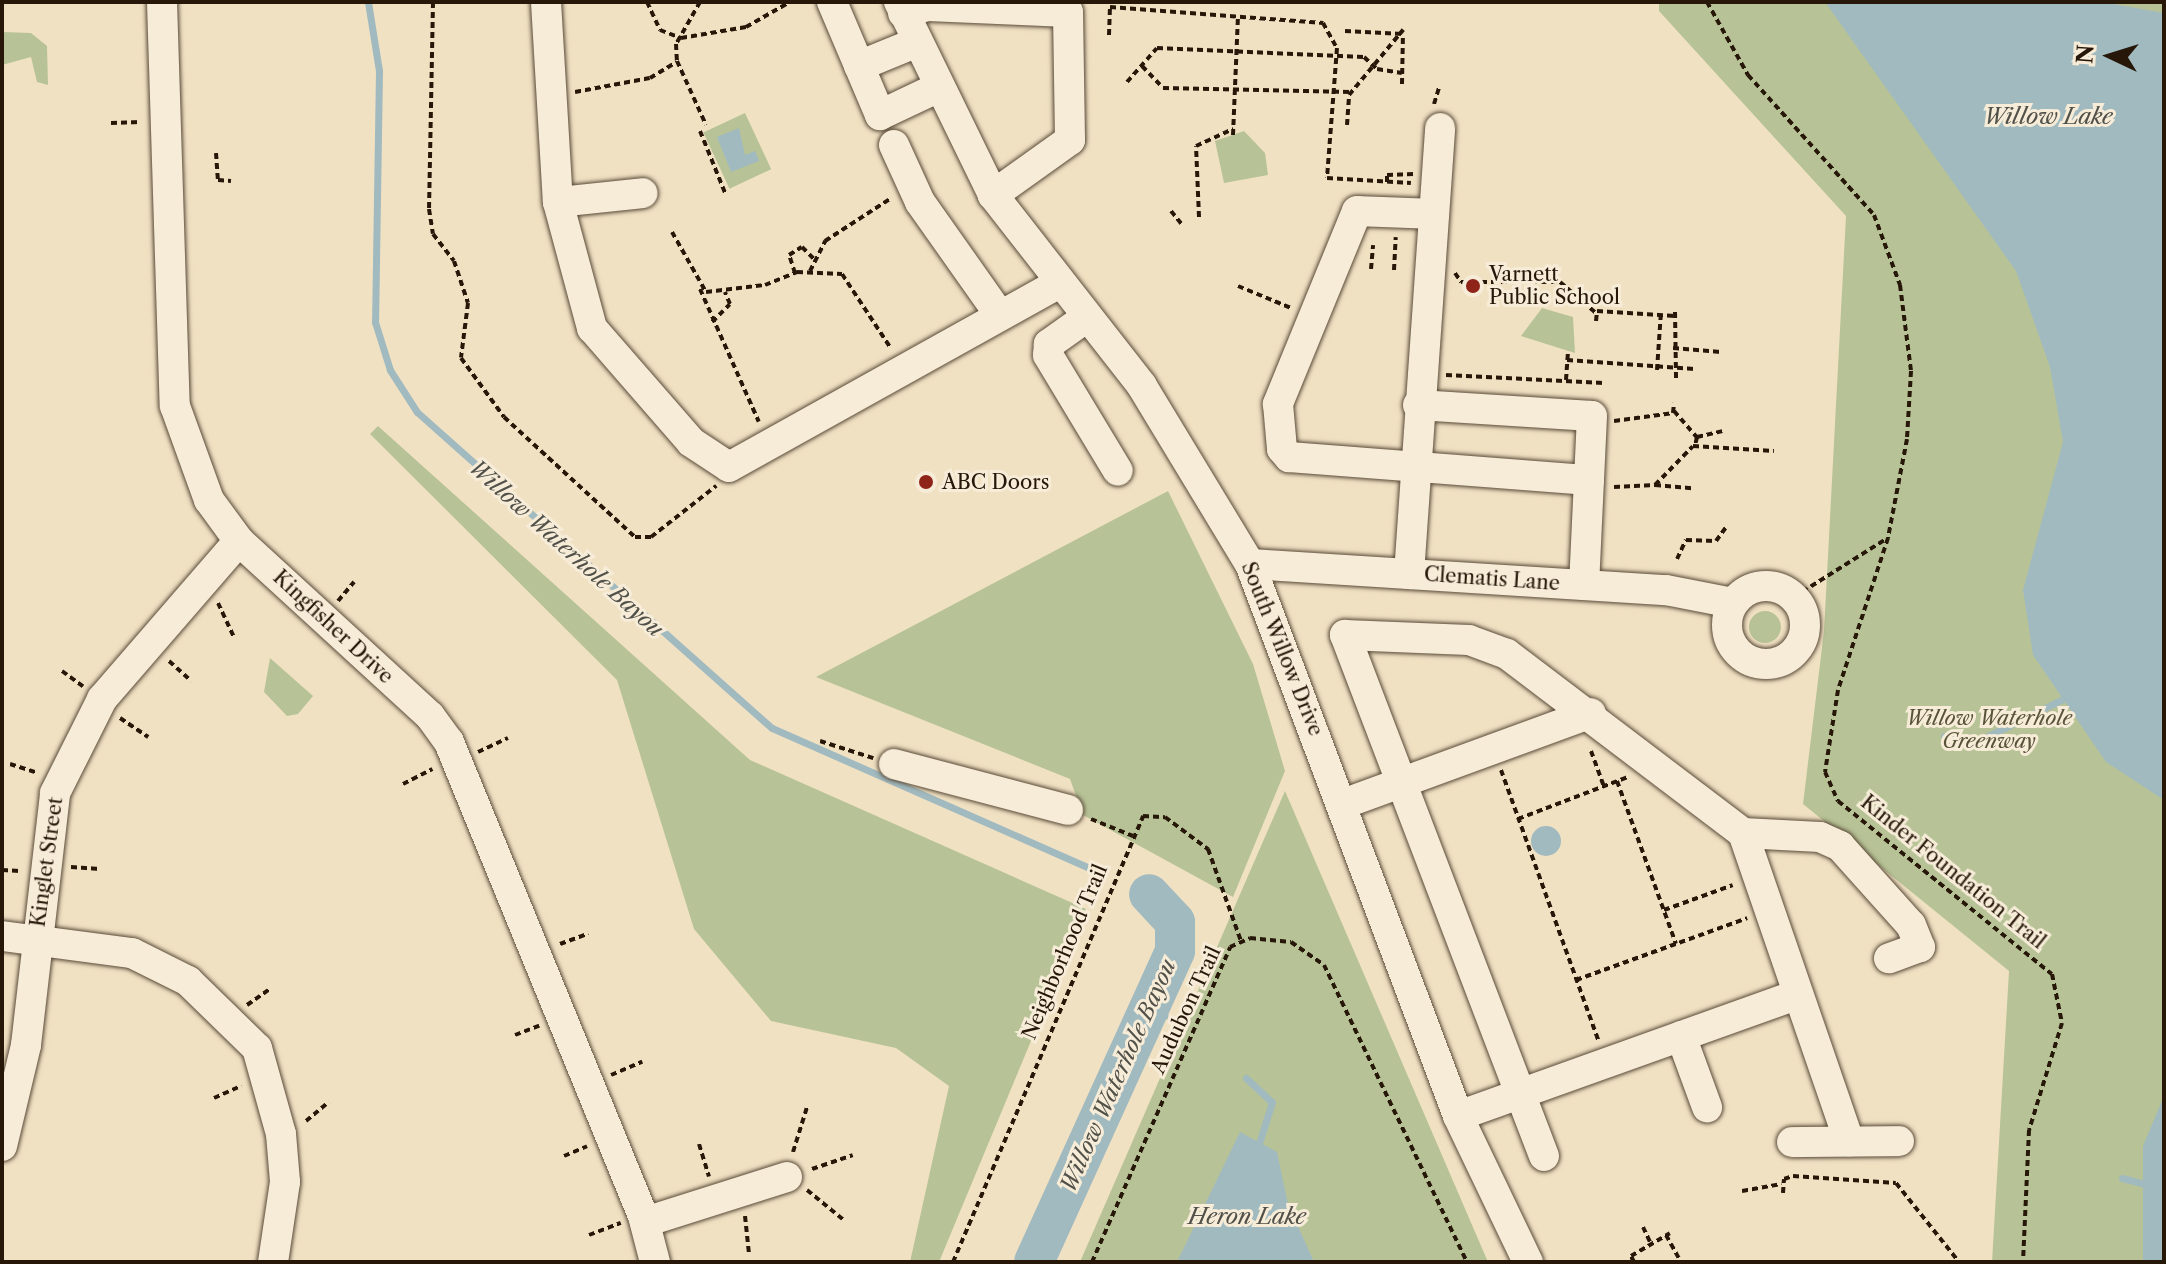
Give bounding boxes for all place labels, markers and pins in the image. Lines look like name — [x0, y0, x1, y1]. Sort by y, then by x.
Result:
place label: Varnett Public School — [1489, 262, 1620, 309]
marker: Varnett Public School — [1464, 277, 1482, 295]
place label: ABC Doors — [942, 470, 1049, 494]
marker: ABC Doors — [917, 473, 935, 491]

